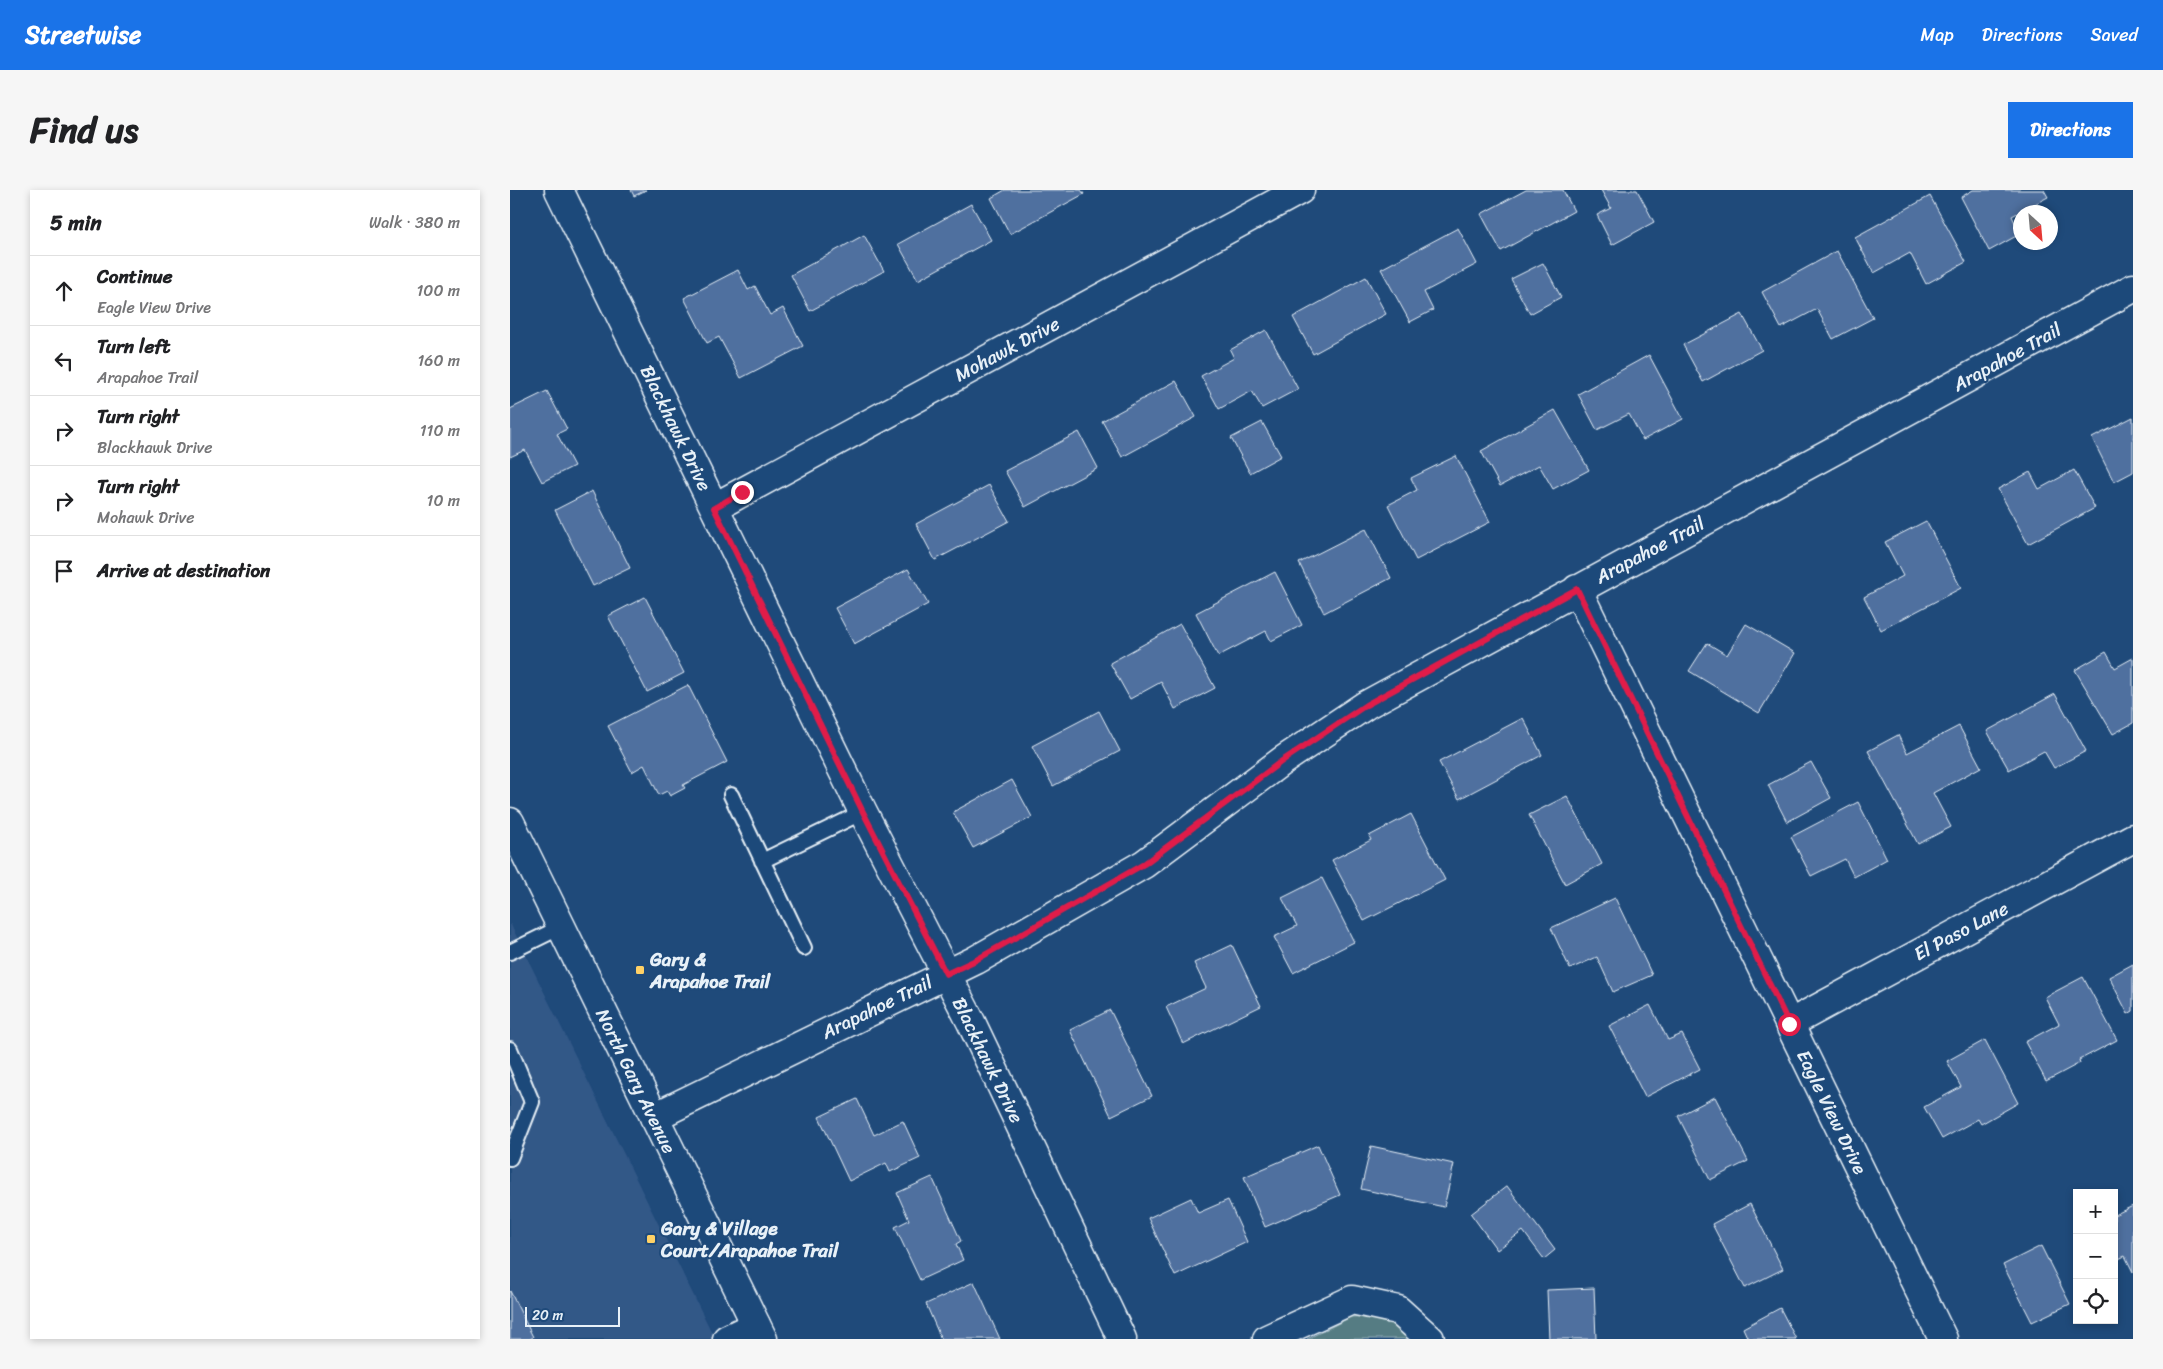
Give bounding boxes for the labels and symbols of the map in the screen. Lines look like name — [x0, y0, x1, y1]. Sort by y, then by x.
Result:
north arrow — [2013, 205, 2058, 250]
street label: Mohawk Drive — [948, 307, 1066, 391]
street label: Arapahoe Trail — [1946, 313, 2068, 401]
street label: Blackhawk Drive — [631, 359, 721, 497]
route end — [731, 481, 754, 504]
street label: Arapahoe Trail — [1588, 507, 1711, 593]
street label: El Paso Lane — [1907, 892, 2015, 970]
place label: Gary & Arapahoe Trail — [649, 943, 772, 998]
marker: Gary & Arapahoe Trail — [634, 964, 646, 976]
street label: Arapahoe Trail — [815, 966, 939, 1049]
street label: Blackhawk Drive — [943, 991, 1033, 1129]
street label: North Gary Avenue — [586, 1003, 686, 1160]
route start — [1778, 1013, 1801, 1036]
street label: Eagle View Drive — [1787, 1044, 1877, 1180]
place label: Gary & Village Court/Arapahoe Trail — [660, 1212, 840, 1267]
marker: Gary & Village Court/Arapahoe Trail — [645, 1233, 657, 1245]
scale bar — [525, 1304, 620, 1327]

